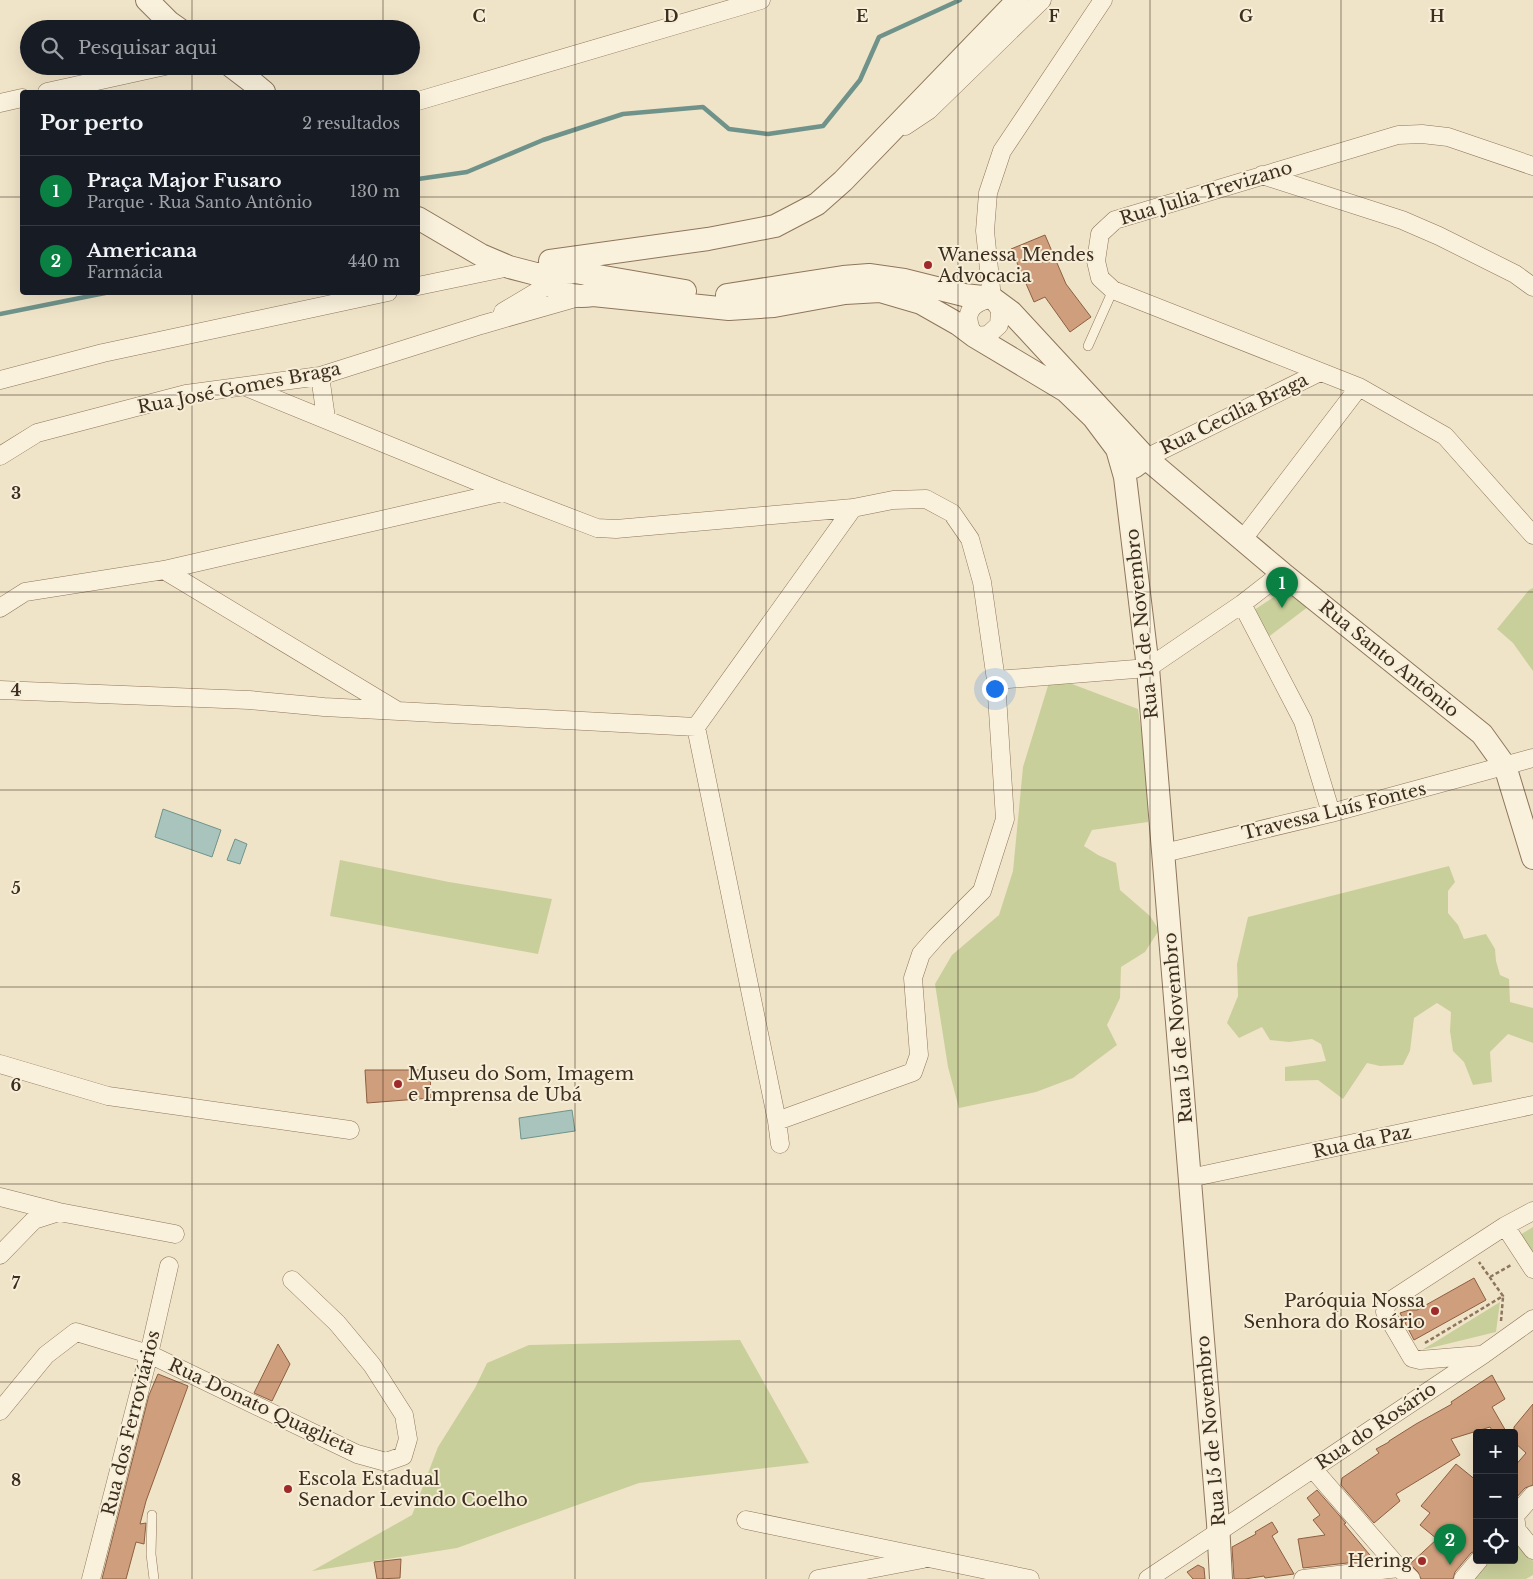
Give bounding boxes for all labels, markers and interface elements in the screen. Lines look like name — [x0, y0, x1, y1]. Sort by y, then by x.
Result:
text: C — [472, 6, 486, 26]
text: D — [664, 6, 678, 26]
text: E — [856, 6, 868, 26]
text: F — [1048, 6, 1060, 26]
text: G — [1239, 6, 1253, 26]
text: H — [1429, 6, 1445, 26]
search box — [20, 20, 420, 75]
icon: search — [38, 34, 66, 62]
text: Pesquisar aqui — [78, 36, 217, 59]
text: Por perto — [40, 110, 143, 136]
text: 2 resultados — [302, 113, 400, 133]
street label: Rua Julia Trevizano — [1117, 156, 1295, 230]
text: Praça Major Fusaro — [87, 169, 282, 192]
text: 1 — [53, 181, 59, 201]
text: 130 m — [350, 181, 400, 201]
text: Parque · Rua Santo Antônio — [87, 192, 312, 212]
text: Americana — [87, 239, 197, 262]
place label: Wanessa Mendes Advocacia — [937, 244, 1094, 287]
text: 2 — [51, 251, 61, 271]
text: 440 m — [348, 251, 400, 271]
marker: Wanessa Mendes Advocacia — [922, 259, 934, 271]
text: Farmácia — [87, 262, 163, 282]
street label: Rua José Gomes Braga — [135, 357, 343, 419]
street label: Rua Cecília Braga — [1156, 369, 1312, 459]
text: 3 — [11, 483, 21, 503]
street label: Rua 15 de Novembro — [1121, 528, 1163, 720]
pin: 1 — [1266, 567, 1298, 608]
street label: Rua Santo Antônio — [1315, 596, 1463, 722]
your location — [982, 676, 1008, 702]
text: 4 — [11, 680, 21, 700]
street label: Travessa Luís Fontes — [1240, 777, 1428, 845]
text: 5 — [11, 878, 21, 898]
street label: Rua 15 de Novembro — [1159, 932, 1197, 1124]
place label: Museu do Som, Imagem e Imprensa de Ubá — [408, 1063, 634, 1106]
text: 6 — [11, 1075, 22, 1095]
marker: Museu do Som, Imagem e Imprensa de Ubá — [392, 1078, 404, 1090]
street label: Rua da Paz — [1311, 1121, 1413, 1163]
text: 7 — [12, 1273, 21, 1293]
place label: Paróquia Nossa Senhora do Rosário — [1243, 1290, 1425, 1333]
marker: Paróquia Nossa Senhora do Rosário — [1429, 1305, 1441, 1317]
street label: Rua dos Ferroviários — [97, 1328, 165, 1518]
street label: Rua 15 de Novembro — [1192, 1335, 1230, 1527]
street label: Rua Donato Quaglieta — [165, 1354, 359, 1460]
street label: Rua do Rosário — [1312, 1378, 1440, 1474]
map controls — [1473, 1429, 1518, 1564]
button: + — [1473, 1429, 1518, 1474]
place label: Escola Estadual Senador Levindo Coelho — [298, 1468, 528, 1511]
text: 8 — [11, 1470, 21, 1490]
button: − — [1473, 1474, 1518, 1519]
marker: Escola Estadual Senador Levindo Coelho — [282, 1483, 294, 1495]
button: locate — [1473, 1519, 1518, 1564]
pin: 2 — [1434, 1524, 1466, 1565]
place label: Hering — [1348, 1550, 1412, 1572]
marker: Hering — [1416, 1555, 1428, 1567]

